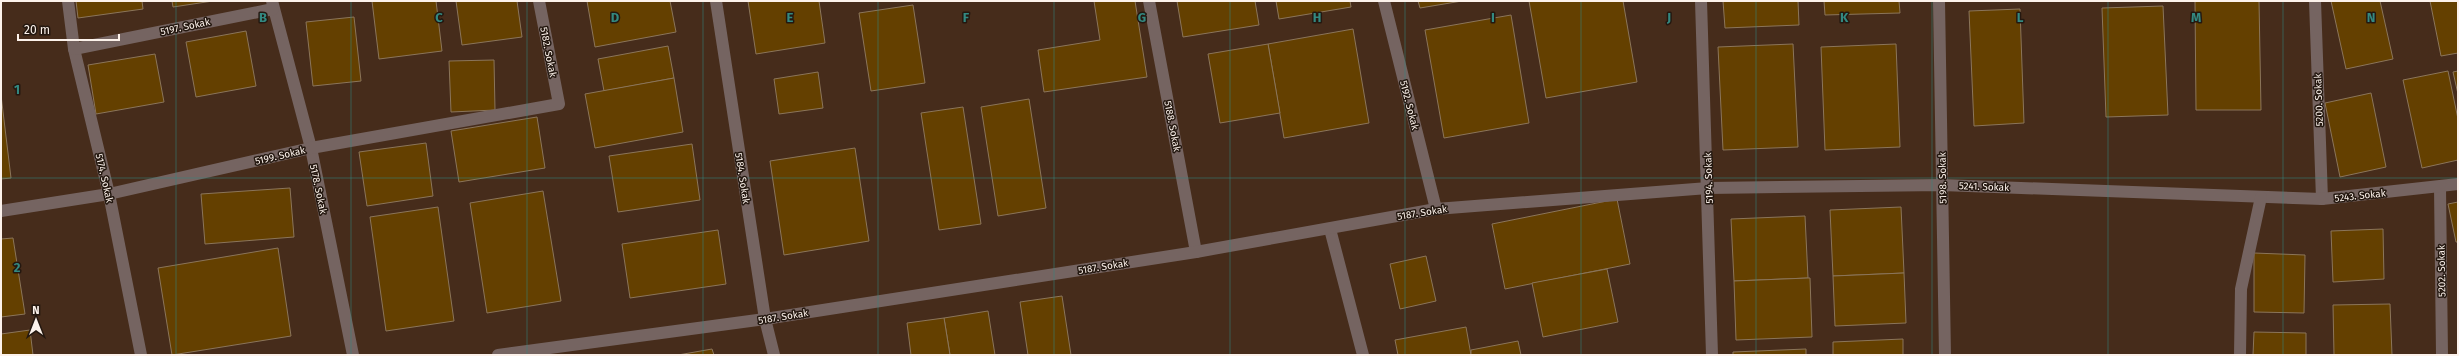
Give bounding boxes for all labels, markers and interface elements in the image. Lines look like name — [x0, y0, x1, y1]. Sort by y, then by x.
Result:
text: B — [259, 10, 267, 25]
text: C — [435, 10, 443, 25]
text: D — [611, 10, 620, 25]
text: E — [787, 10, 794, 25]
text: F — [963, 10, 970, 25]
text: G — [1138, 10, 1146, 25]
text: H — [1313, 10, 1321, 25]
text: I — [1491, 10, 1495, 25]
text: J — [1666, 10, 1671, 25]
text: K — [1840, 10, 1849, 25]
text: L — [2017, 10, 2024, 25]
text: M — [2191, 10, 2201, 25]
text: N — [2367, 10, 2375, 25]
scale bar — [18, 16, 119, 42]
street label: 5197. Sokak — [159, 16, 212, 38]
text: 20 m — [24, 23, 50, 37]
street label: 5182. Sokak — [537, 26, 559, 79]
street label: 5200. Sokak — [2312, 72, 2326, 127]
street label: 5192. Sokak — [1397, 79, 1421, 132]
text: 1 — [14, 82, 20, 97]
street label: 5188. Sokak — [1161, 100, 1183, 154]
street label: 5199. Sokak — [254, 144, 307, 168]
street label: 5194. Sokak — [1702, 151, 1716, 204]
street label: 5198. Sokak — [1937, 151, 1949, 204]
street label: 5174. Sokak — [93, 152, 116, 205]
street label: 5184. Sokak — [732, 152, 752, 205]
street label: 5178. Sokak — [307, 163, 329, 216]
street label: 5241. Sokak — [1959, 180, 2010, 194]
street label: 5243. Sokak — [2334, 187, 2387, 205]
street label: 5187. Sokak — [1396, 203, 1449, 223]
street label: 5202. Sokak — [2436, 244, 2448, 297]
street label: 5187. Sokak — [1077, 257, 1130, 277]
text: 2 — [14, 260, 21, 275]
north arrow — [16, 300, 56, 340]
text: N — [32, 304, 40, 317]
street label: 5187. Sokak — [757, 307, 810, 327]

